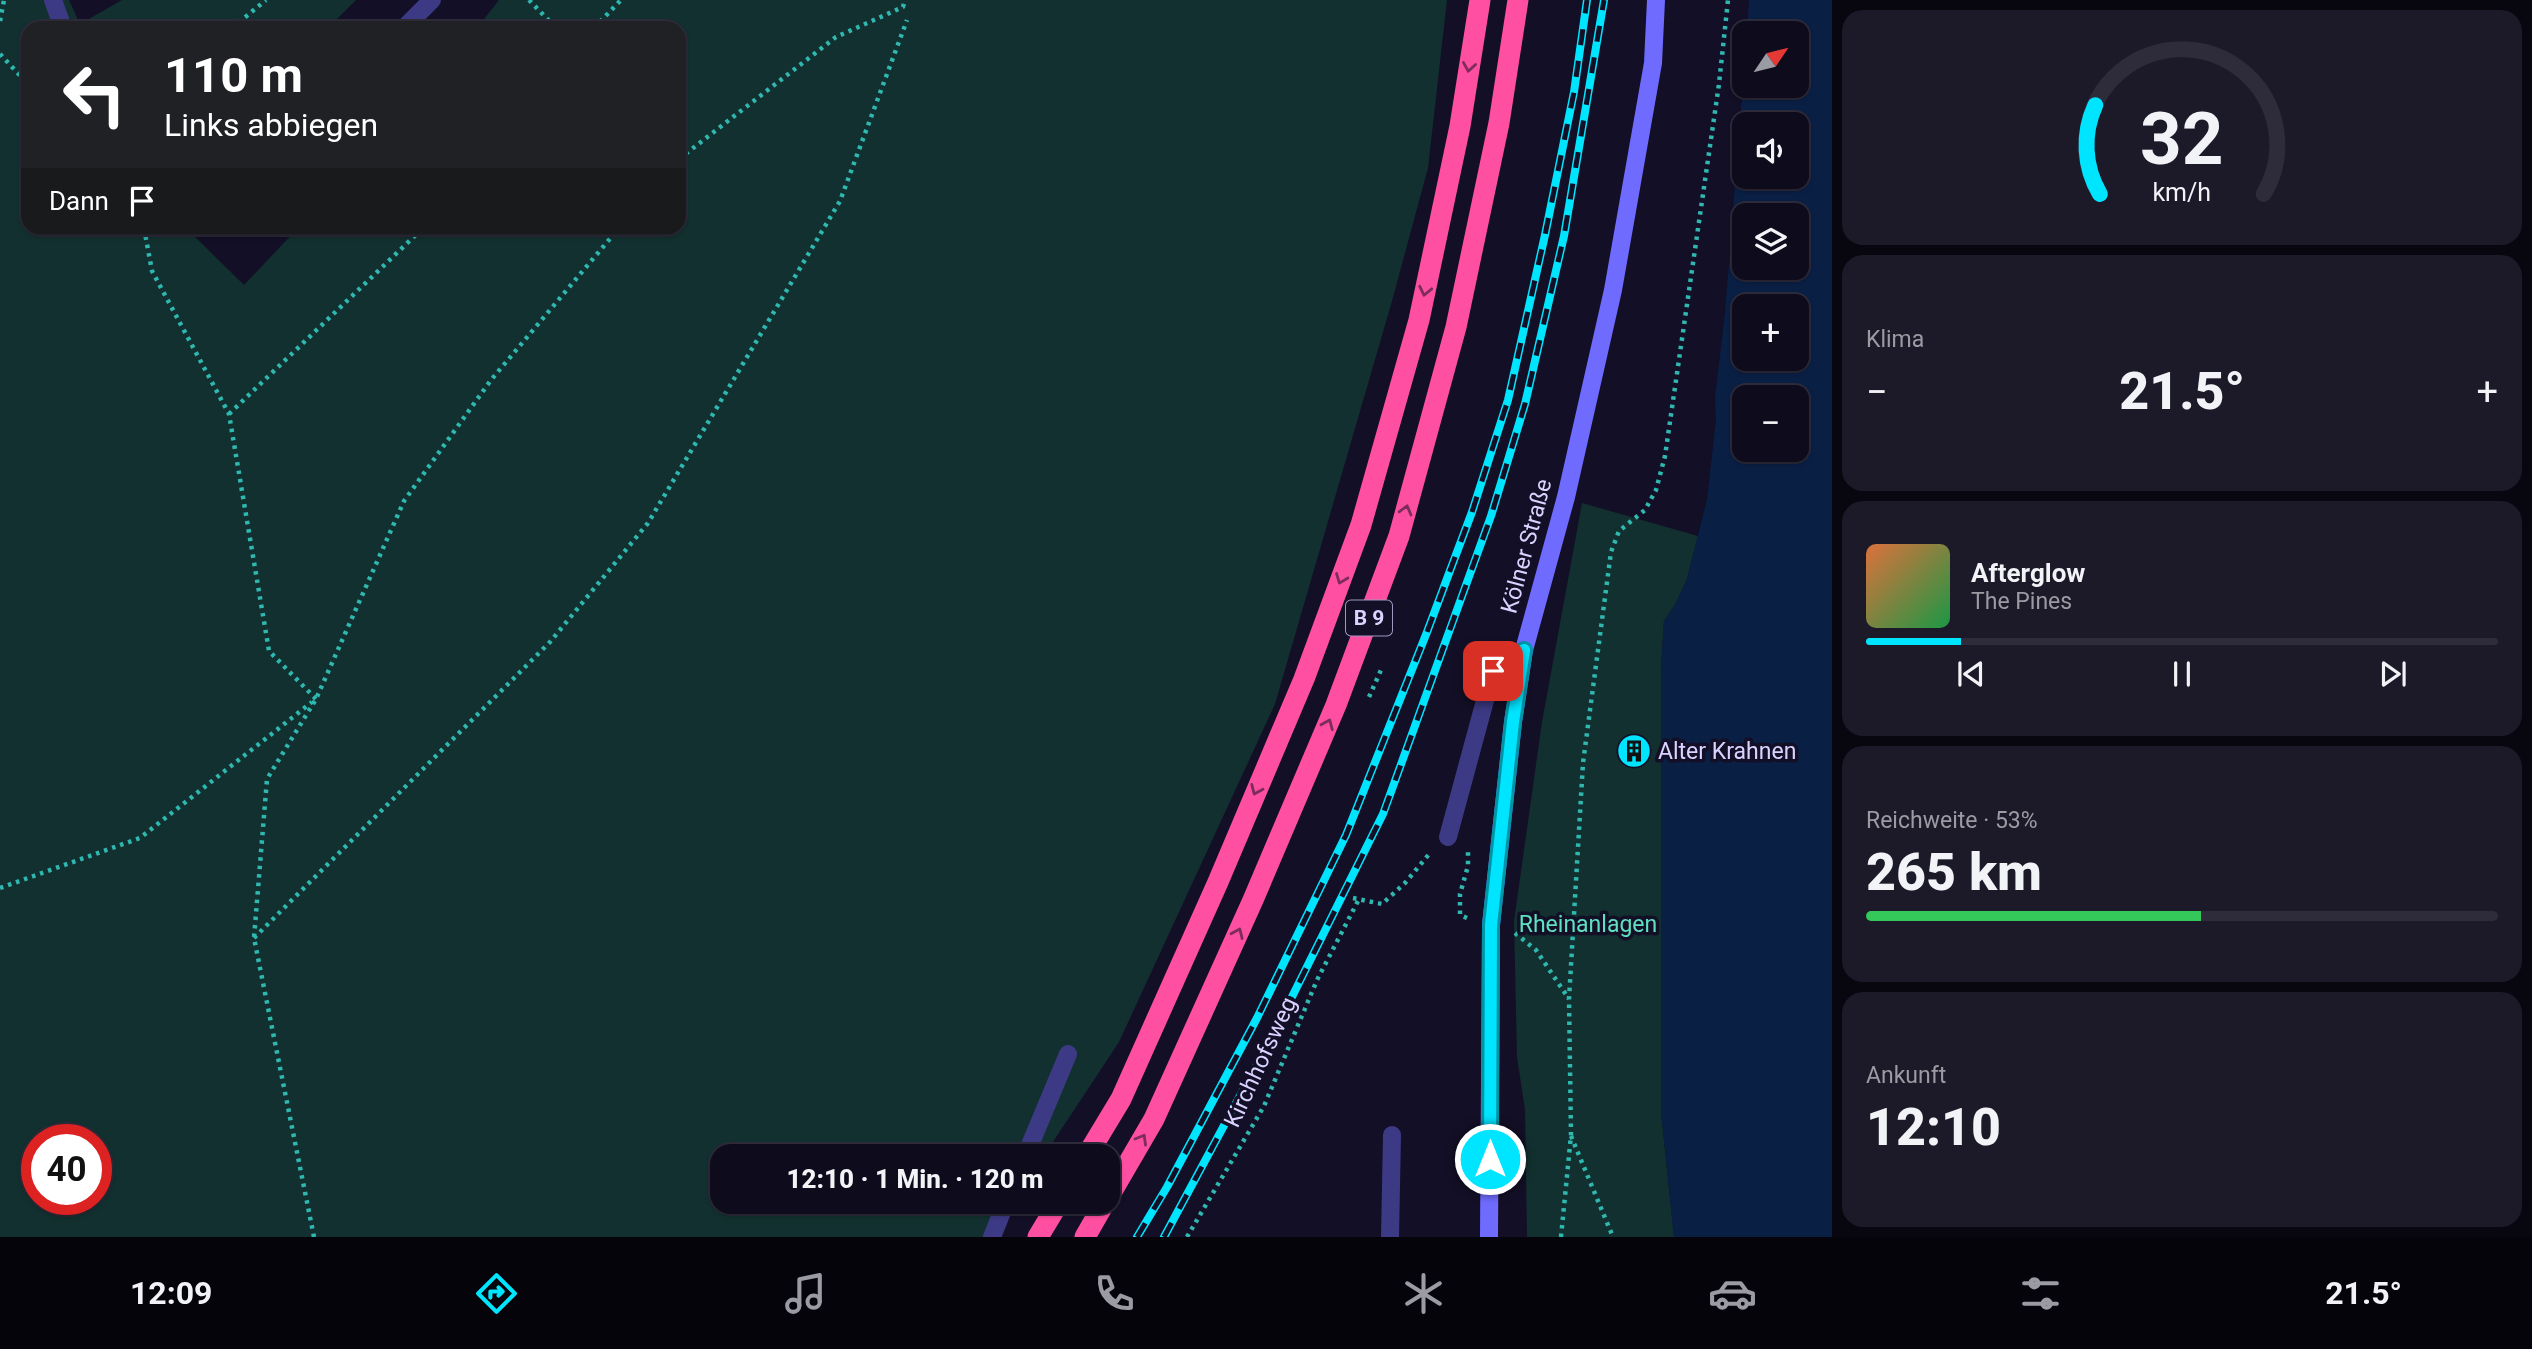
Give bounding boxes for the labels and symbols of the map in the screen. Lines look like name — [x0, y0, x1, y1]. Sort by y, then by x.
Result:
north arrow — [1732, 21, 1810, 98]
one-way arrow — [1462, 62, 1477, 73]
one-way arrow — [1419, 285, 1434, 297]
street label: Kölner Straße — [1496, 476, 1557, 616]
one-way arrow — [1398, 504, 1412, 516]
one-way arrow — [1335, 573, 1349, 585]
road number: B 9 — [1346, 600, 1392, 636]
pin — [1463, 641, 1523, 701]
one-way arrow — [1320, 719, 1334, 731]
building icon: Alter Krahnen — [1615, 732, 1653, 770]
place label: Alter Krahnen — [1658, 738, 1796, 765]
one-way arrow — [1251, 784, 1265, 796]
park label: Rheinanlagen — [1519, 911, 1657, 938]
one-way arrow — [1230, 928, 1244, 940]
street label: Kirchhofsweg — [1219, 993, 1302, 1132]
position arrow — [1453, 1122, 1527, 1196]
speed limit sign: 40 — [21, 1124, 112, 1215]
one-way arrow — [1134, 1133, 1147, 1146]

